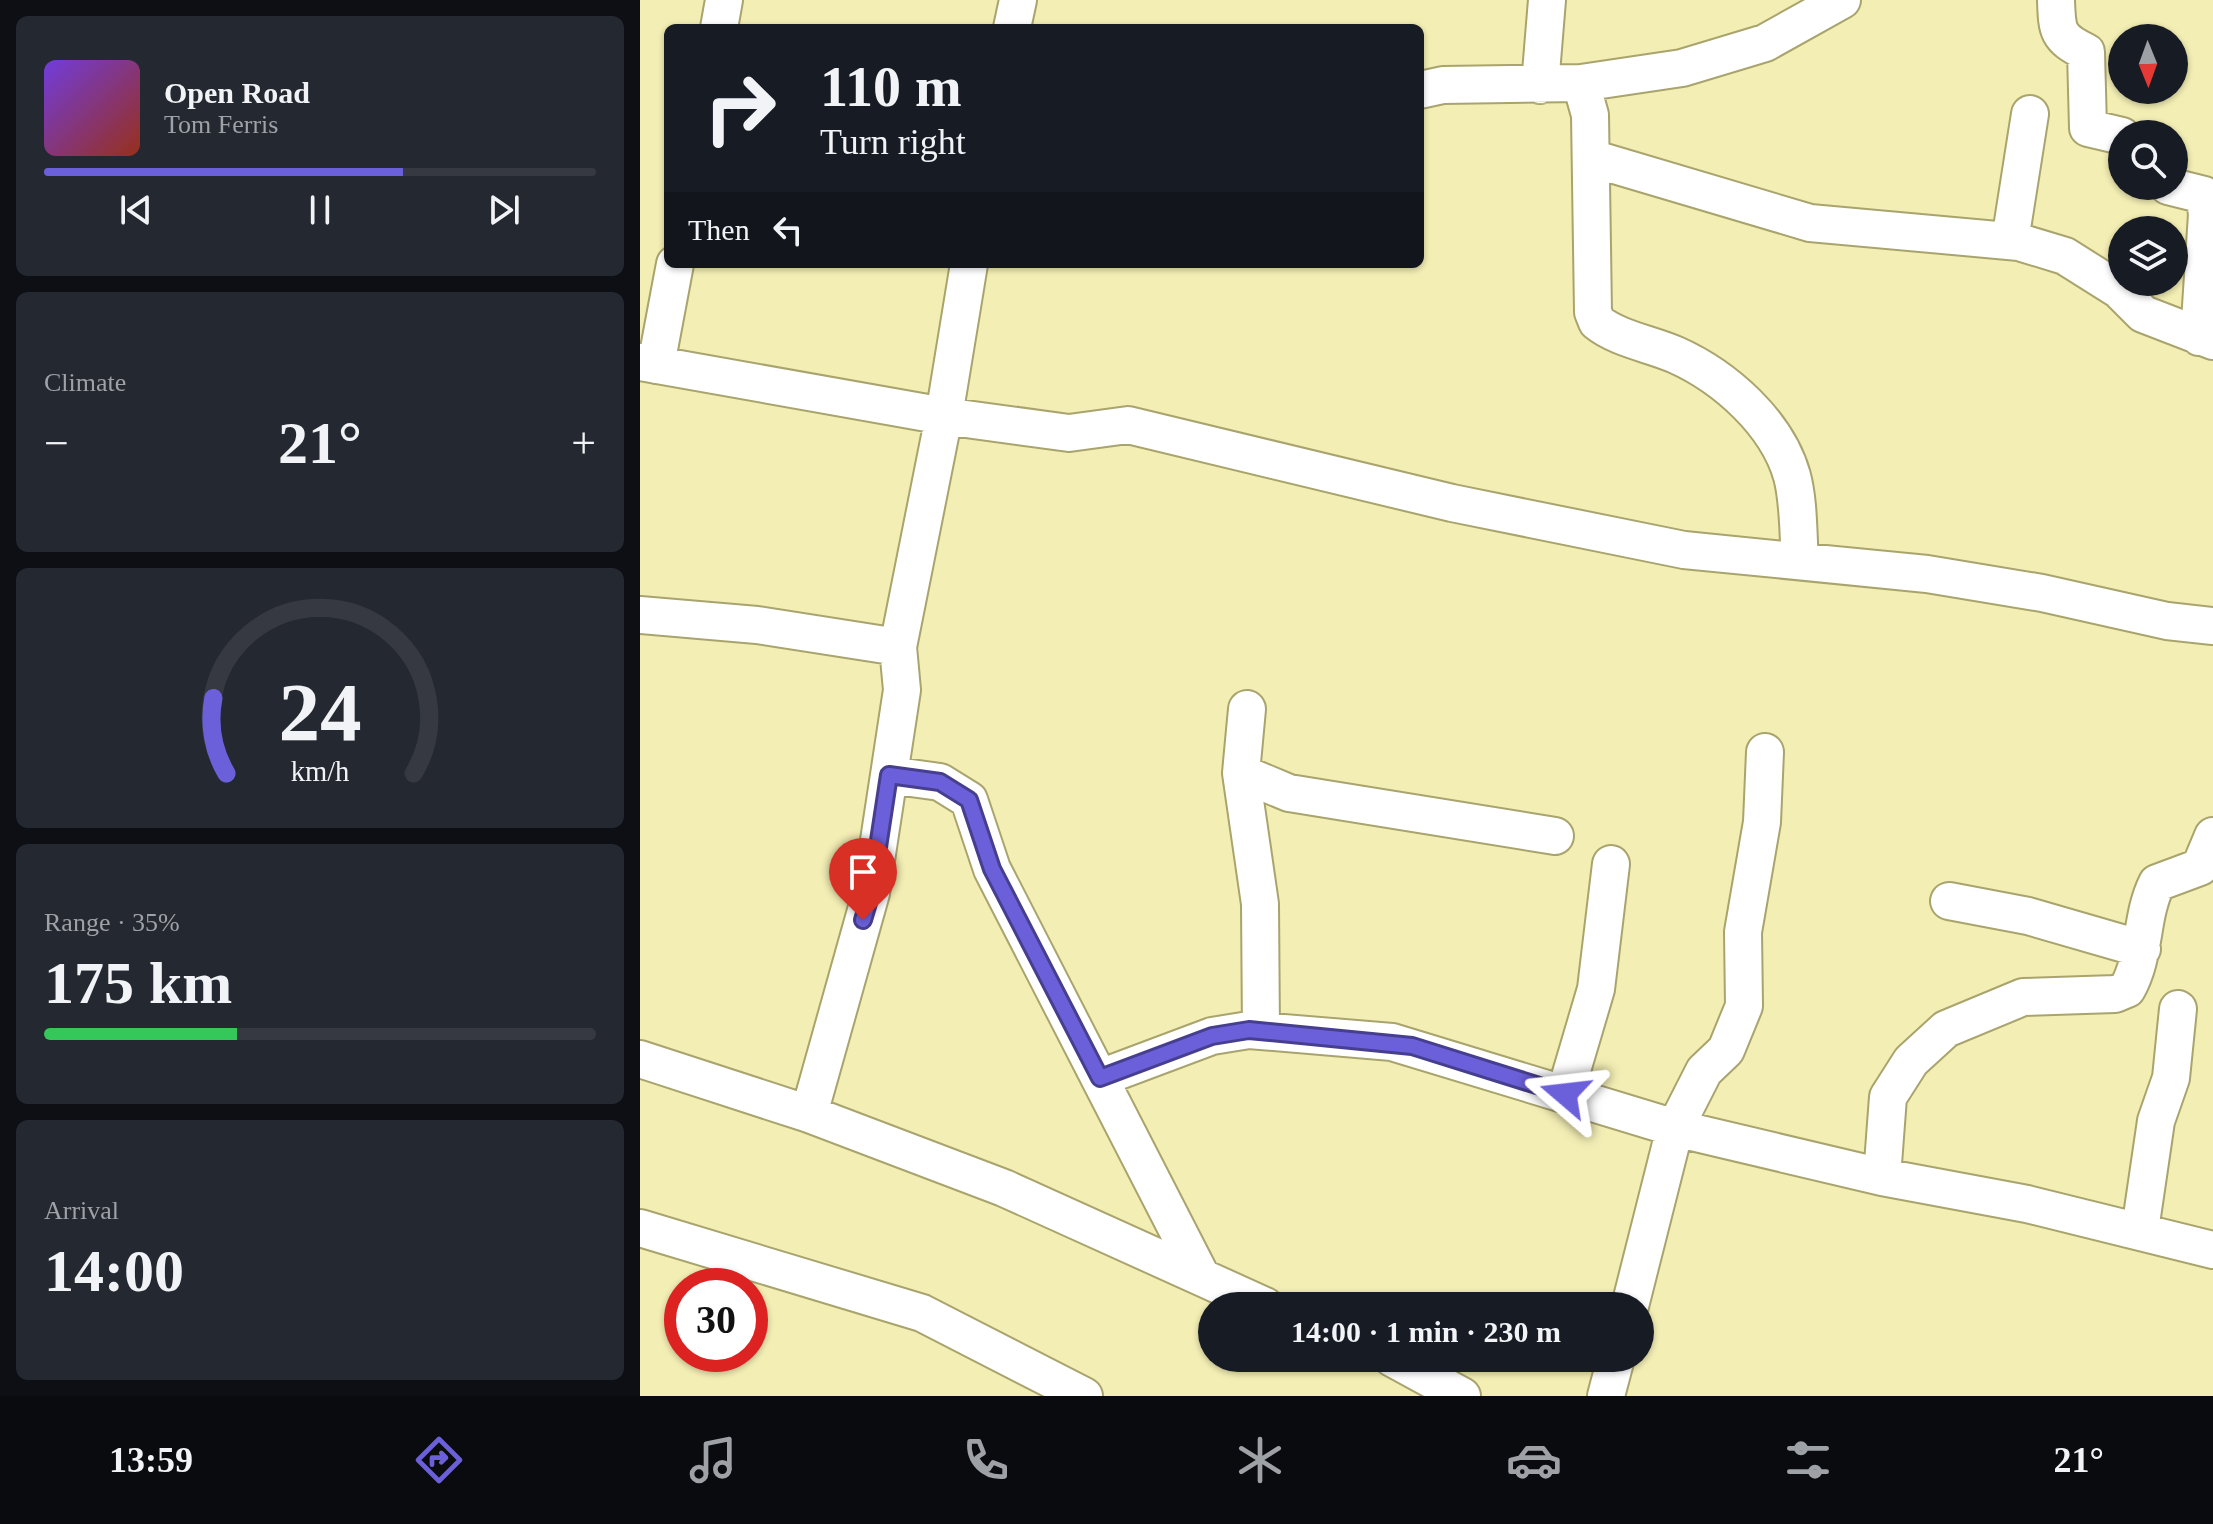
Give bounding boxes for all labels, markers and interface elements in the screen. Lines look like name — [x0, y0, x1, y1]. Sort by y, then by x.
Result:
north arrow — [2108, 24, 2188, 104]
map controls — [2108, 24, 2188, 296]
icon: right — [688, 56, 792, 160]
text: 110 m — [820, 56, 962, 118]
text: Open Road — [164, 76, 310, 109]
text: Tom Ferris — [164, 110, 278, 139]
button: search — [2108, 120, 2188, 200]
text: Turn right — [820, 122, 966, 162]
icon: previous — [114, 188, 158, 232]
icon: pause — [298, 188, 342, 232]
icon: next — [482, 188, 526, 232]
icon: left — [766, 208, 810, 252]
text: Then — [688, 213, 750, 246]
button: layers — [2108, 216, 2188, 296]
text: Climate — [44, 368, 126, 397]
text: 21° — [278, 410, 362, 476]
text: − — [44, 419, 69, 468]
text: + — [571, 419, 596, 468]
text: 24 — [278, 666, 362, 758]
text: km/h — [291, 756, 349, 787]
pin — [829, 838, 897, 920]
icon: arrive — [841, 850, 885, 894]
text: Range · 35% — [44, 908, 180, 937]
text: 175 km — [44, 950, 232, 1016]
position arrow — [1523, 1052, 1607, 1136]
text: Arrival — [44, 1196, 119, 1225]
text: 14:00 — [44, 1238, 184, 1304]
speed limit sign: 30 — [664, 1268, 768, 1372]
text: 14:00 · 1 min · 230 m — [1291, 1315, 1561, 1348]
icon: directions — [411, 1432, 467, 1488]
icon: music — [685, 1432, 741, 1488]
icon: phone — [958, 1432, 1014, 1488]
icon: climate — [1232, 1432, 1288, 1488]
icon: car — [1506, 1432, 1562, 1488]
icon: filters — [1780, 1432, 1836, 1488]
text: 13:59 — [109, 1440, 193, 1480]
text: 21° — [2054, 1440, 2104, 1480]

